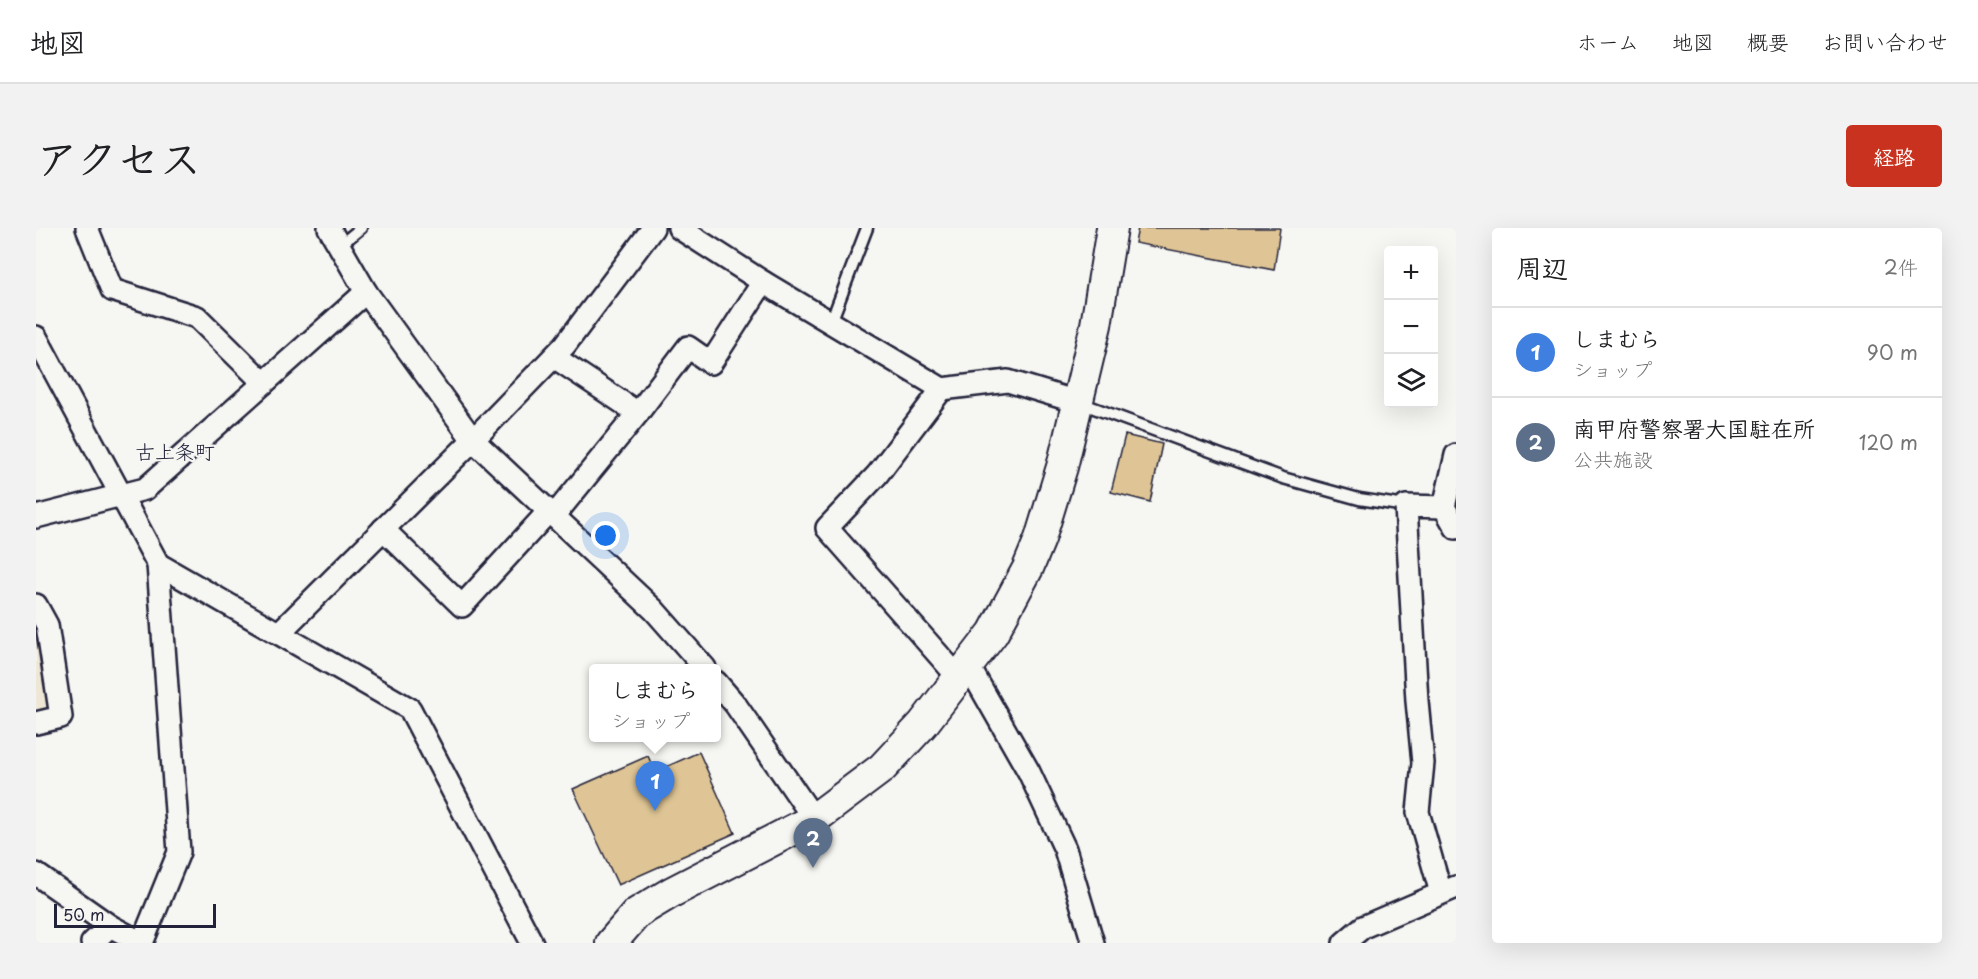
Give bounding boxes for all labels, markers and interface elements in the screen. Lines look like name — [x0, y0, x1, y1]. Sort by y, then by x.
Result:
text: 地図 — [30, 20, 86, 63]
text: ホーム — [1577, 25, 1639, 57]
text: 地図 — [1672, 25, 1714, 57]
text: 概要 — [1747, 25, 1789, 57]
text: お問い合わせ — [1822, 25, 1948, 57]
text: アクセス — [36, 125, 201, 188]
button: 経路 — [1846, 125, 1942, 187]
map controls — [1384, 246, 1438, 408]
button: + — [1384, 246, 1438, 300]
text: 周辺 — [1516, 248, 1568, 287]
text: 2件 — [1884, 252, 1918, 282]
button: − — [1384, 300, 1438, 354]
text: しまむら — [1573, 321, 1661, 354]
text: 1 — [1531, 337, 1540, 367]
text: 90 m — [1867, 337, 1918, 367]
button: layers — [1384, 354, 1438, 408]
text: ショップ — [1573, 354, 1652, 384]
text: 南甲府警察署大国駐在所 — [1573, 411, 1815, 444]
text: 2 — [1528, 427, 1543, 457]
text: 120 m — [1859, 427, 1918, 457]
district label: 古上条町 — [135, 436, 215, 466]
text: 公共施設 — [1573, 444, 1653, 474]
your location — [591, 521, 620, 550]
popup — [589, 664, 721, 742]
text: しまむら — [611, 672, 699, 705]
text: ショップ — [611, 705, 690, 735]
pin: 1 — [636, 762, 674, 811]
pin: 2 — [794, 818, 832, 868]
scale bar — [54, 901, 216, 928]
text: 50 m — [63, 902, 104, 926]

